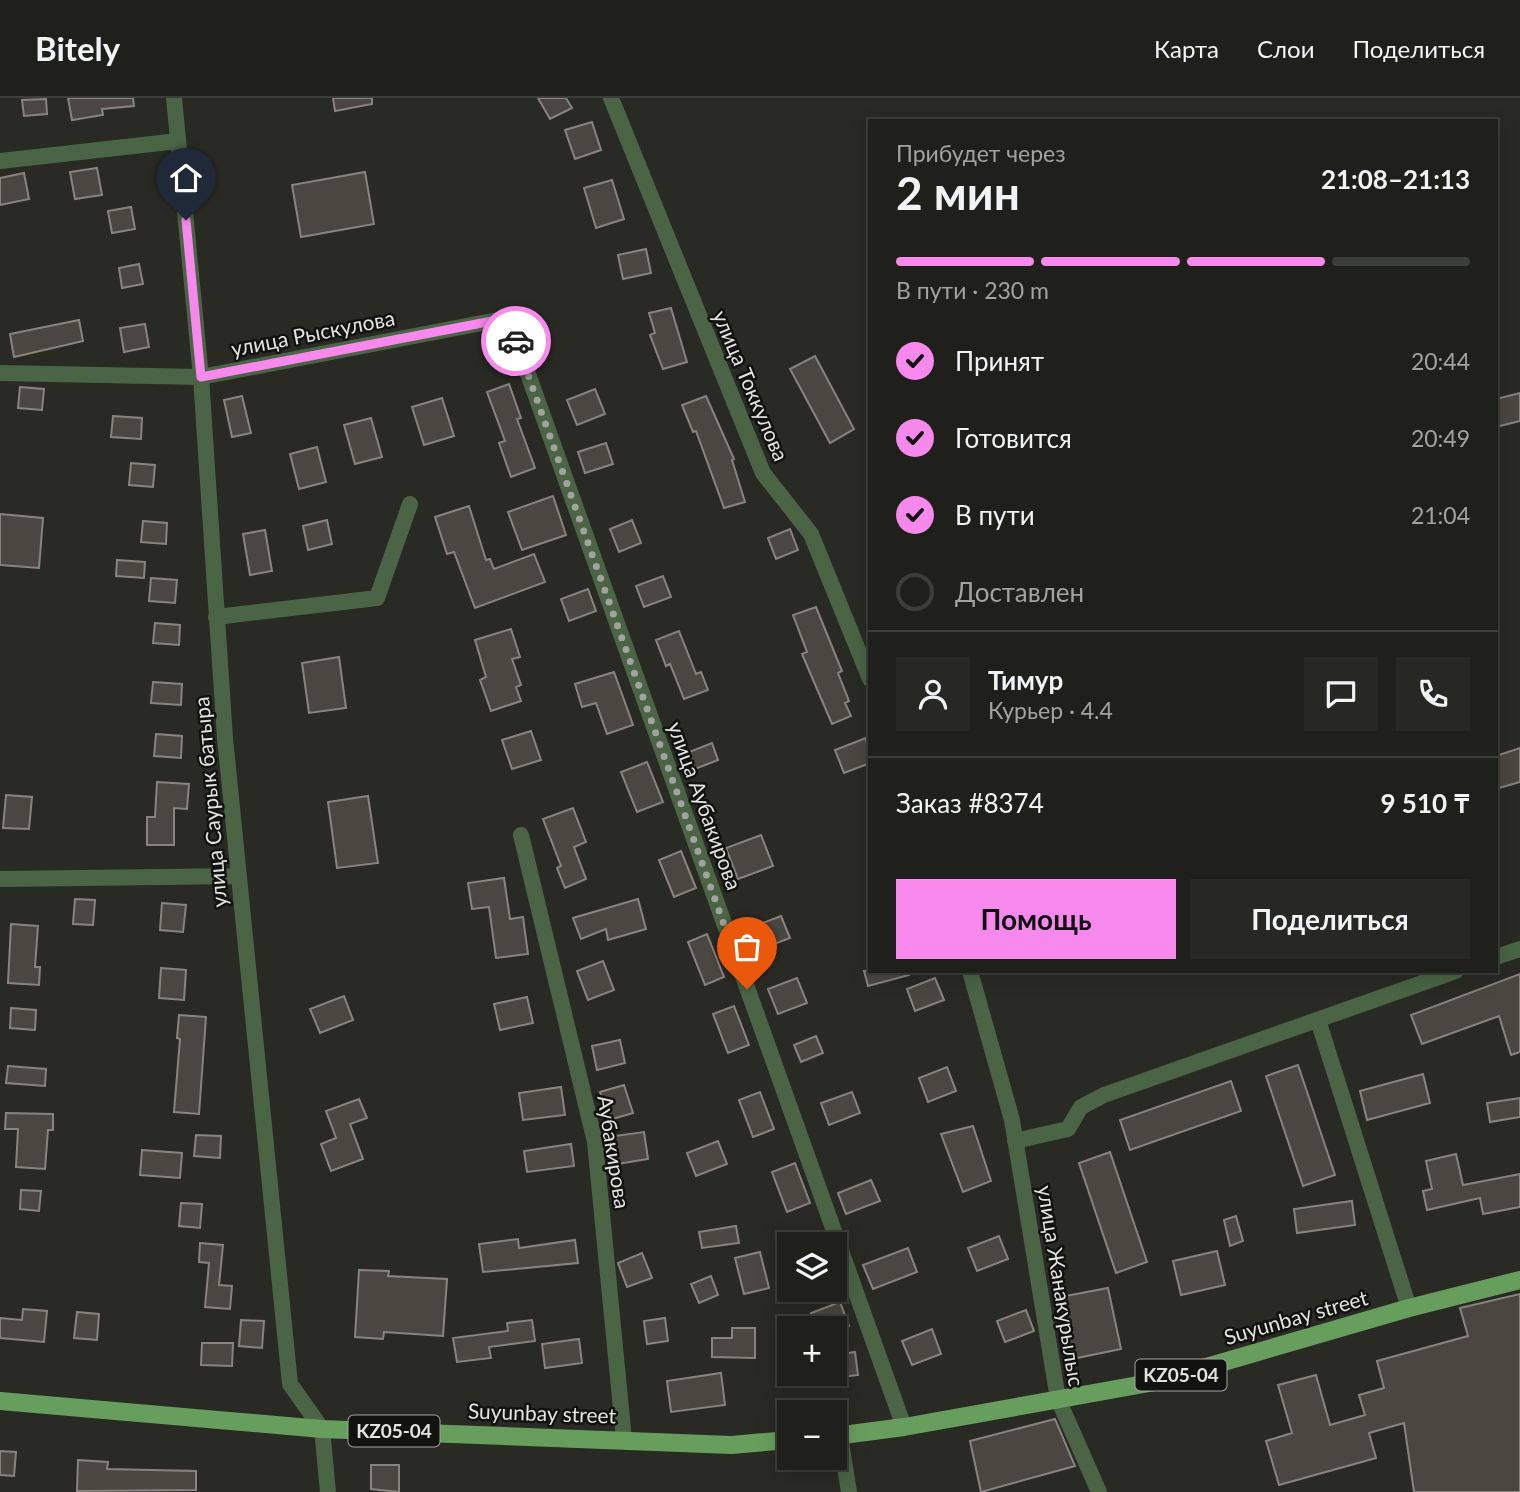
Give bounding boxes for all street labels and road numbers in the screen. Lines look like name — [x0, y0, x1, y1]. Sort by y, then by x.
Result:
street label: улица Рыскулова — [229, 304, 397, 361]
street label: улица Токкулова — [708, 306, 794, 464]
street label: улица Саурык батыра — [188, 696, 231, 908]
street label: улица Аубакирова — [663, 718, 747, 893]
street label: Аубакирова — [593, 1093, 636, 1210]
street label: улица Жанакурылыс — [1033, 1183, 1090, 1388]
street label: Suyunbay street — [1221, 1284, 1371, 1349]
road number: KZ05-04 — [1136, 1359, 1226, 1390]
street label: Suyunbay street — [468, 1397, 617, 1428]
road number: KZ05-04 — [348, 1415, 440, 1446]

